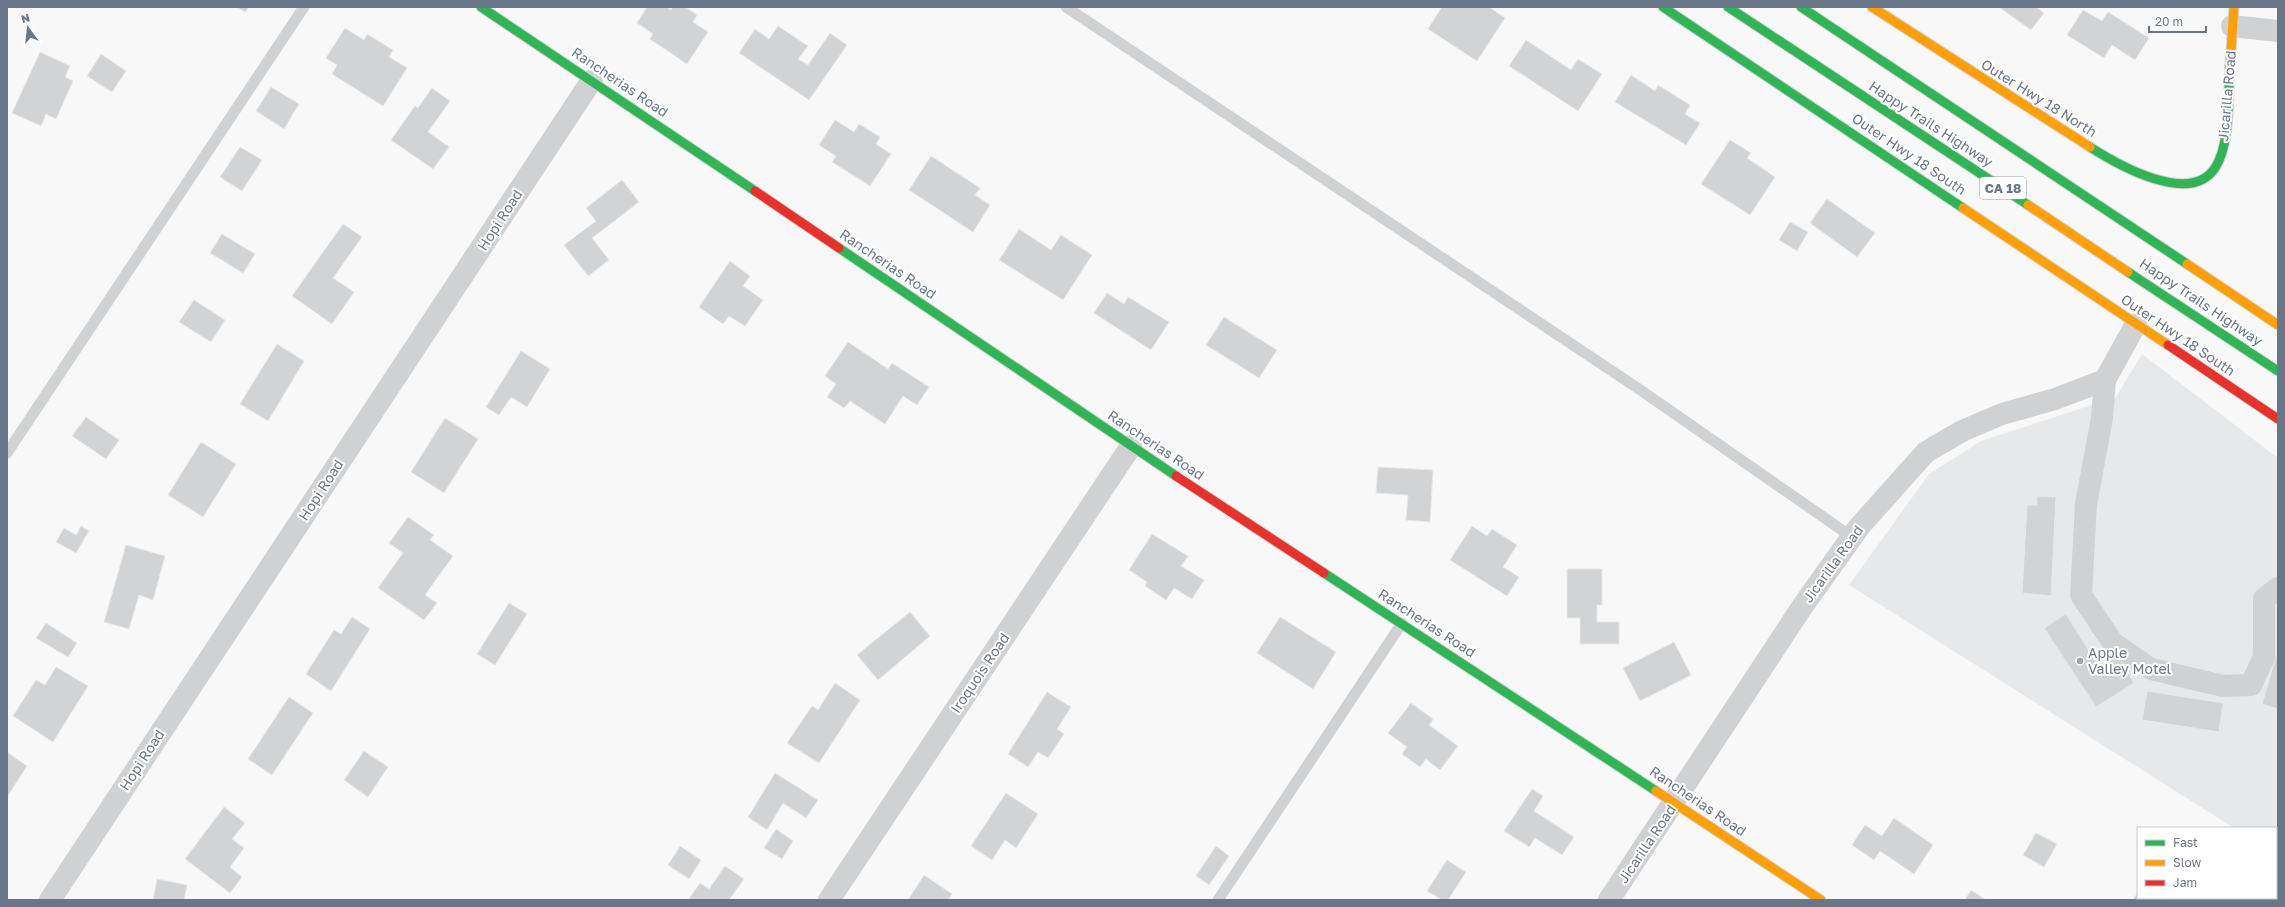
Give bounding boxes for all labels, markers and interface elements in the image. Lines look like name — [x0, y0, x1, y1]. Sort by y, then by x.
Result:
north arrow — [8, 8, 48, 48]
scale bar — [2149, 8, 2206, 34]
text: N — [20, 10, 31, 25]
text: 20 m — [2155, 14, 2183, 29]
street label: Rancherias Road — [569, 43, 672, 120]
street label: Jicarilla Road — [2214, 50, 2239, 142]
street label: Outer Hwy 18 North — [1978, 55, 2100, 140]
street label: Happy Trails Highway — [1866, 77, 1997, 170]
street label: Outer Hwy 18 South — [1849, 109, 1970, 198]
road number: CA 18 — [1980, 177, 2026, 199]
street label: Hopi Road — [474, 186, 526, 253]
street label: Rancherias Road — [837, 225, 940, 302]
street label: Happy Trails Highway — [2137, 254, 2266, 349]
street label: Outer Hwy 18 South — [2118, 290, 2239, 379]
street label: Rancherias Road — [1105, 406, 1208, 483]
street label: Hopi Road — [295, 456, 347, 523]
street label: Jicarilla Road — [1799, 522, 1866, 605]
street label: Rancherias Road — [1375, 585, 1479, 660]
street label: Iroquois Road — [947, 630, 1013, 716]
place label: Apple Valley Motel — [2088, 644, 2171, 677]
marker: Apple Valley Motel — [2075, 656, 2085, 666]
street label: Hopi Road — [116, 726, 168, 793]
street label: Rancherias Road — [1647, 762, 1750, 839]
street label: Jicarilla Road — [1614, 801, 1679, 886]
legend — [2137, 827, 2277, 899]
text: Fast — [2173, 835, 2198, 850]
text: Slow — [2173, 855, 2201, 870]
text: Jam — [2173, 875, 2197, 890]

